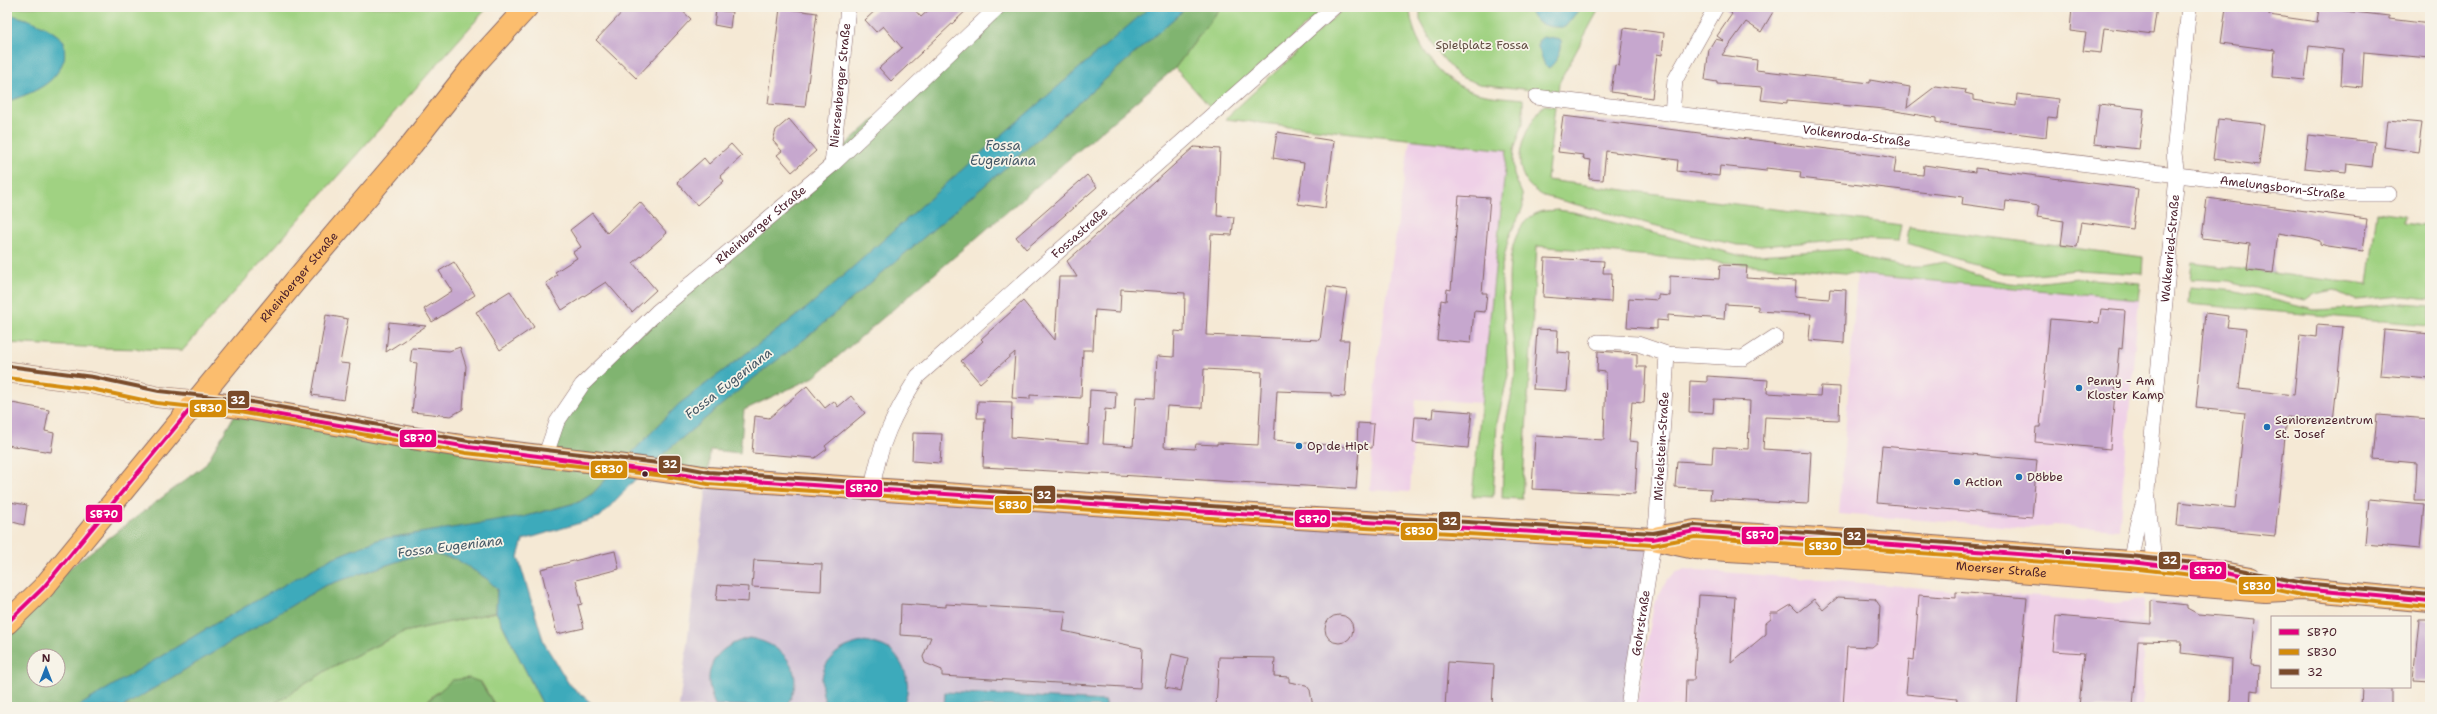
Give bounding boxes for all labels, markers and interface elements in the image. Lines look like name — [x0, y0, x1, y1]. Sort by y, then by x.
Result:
street label: Niersenberger Straße — [826, 22, 854, 148]
park label: Spielplatz Fossa — [1436, 37, 1529, 53]
street label: Volkenroda-Straße — [1802, 121, 1912, 151]
water label: Fossa Eugeniana — [970, 137, 1036, 169]
street label: Amelungsborn-Straße — [2219, 172, 2345, 202]
street label: Rheinberger Straße — [712, 182, 810, 267]
street label: Walkenried-Straße — [2157, 193, 2183, 303]
street label: Fossastraße — [1048, 203, 1111, 262]
street label: Rheinberger Straße — [256, 228, 342, 326]
water label: Fossa Eugeniana — [681, 344, 775, 423]
place label: Penny - Am Kloster Kamp — [2087, 373, 2164, 403]
marker: Penny - Am Kloster Kamp — [2074, 383, 2084, 393]
line badge: 32 — [227, 390, 250, 409]
street label: Michelstein-Straße — [1650, 391, 1673, 501]
text: 32 — [230, 393, 246, 408]
line badge: SB30 — [189, 399, 227, 418]
text: SB30 — [194, 401, 222, 416]
place label: Seniorenzentrum St. Josef — [2275, 412, 2373, 442]
marker: Seniorenzentrum St. Josef — [2262, 422, 2272, 432]
line badge: SB70 — [399, 429, 437, 448]
text: SB70 — [404, 431, 433, 446]
place label: Op de Hipt — [1307, 438, 1369, 454]
marker: Op de Hipt — [1294, 441, 1304, 451]
line badge: 32 — [658, 455, 681, 474]
text: 32 — [662, 457, 678, 472]
line badge: SB30 — [590, 460, 628, 479]
text: SB30 — [595, 462, 623, 477]
unlabelled marker — [640, 469, 650, 479]
place label: Döbbe — [2027, 469, 2063, 485]
marker: Döbbe — [2014, 472, 2024, 482]
place label: Action — [1965, 474, 2002, 490]
marker: Action — [1952, 477, 1962, 487]
line badge: SB70 — [845, 479, 883, 498]
text: SB70 — [850, 481, 879, 496]
line badge: 32 — [1033, 485, 1056, 504]
text: 32 — [1036, 488, 1052, 503]
line badge: SB30 — [994, 495, 1032, 514]
text: SB30 — [999, 498, 1027, 513]
line badge: SB70 — [85, 504, 123, 523]
text: SB70 — [90, 507, 119, 522]
line badge: SB70 — [1294, 509, 1331, 528]
line badge: 32 — [1438, 511, 1461, 531]
text: SB70 — [1299, 512, 1328, 527]
text: 32 — [1442, 514, 1458, 529]
line badge: SB30 — [1400, 522, 1438, 541]
text: SB30 — [1405, 524, 1433, 539]
line badge: SB70 — [1741, 526, 1779, 545]
line badge: 32 — [1843, 527, 1866, 546]
text: SB70 — [1746, 528, 1775, 543]
text: 32 — [1846, 529, 1862, 544]
water label: Fossa Eugeniana — [396, 532, 504, 561]
line badge: SB30 — [1804, 537, 1842, 556]
text: SB30 — [1809, 539, 1837, 554]
unlabelled marker — [2063, 547, 2073, 557]
line badge: 32 — [2158, 551, 2181, 570]
text: 32 — [2162, 553, 2178, 568]
street label: Moerser Straße — [1955, 558, 2048, 581]
line badge: SB70 — [2189, 561, 2227, 580]
text: SB70 — [2194, 563, 2223, 578]
line badge: SB30 — [2238, 576, 2276, 595]
text: SB30 — [2243, 579, 2271, 594]
street label: Gohrstraße — [1628, 589, 1654, 657]
legend — [2271, 616, 2411, 688]
text: SB70 — [2307, 624, 2337, 640]
text: SB30 — [2307, 644, 2337, 660]
north arrow — [26, 648, 66, 688]
text: N — [42, 651, 51, 666]
text: 32 — [2307, 664, 2323, 680]

